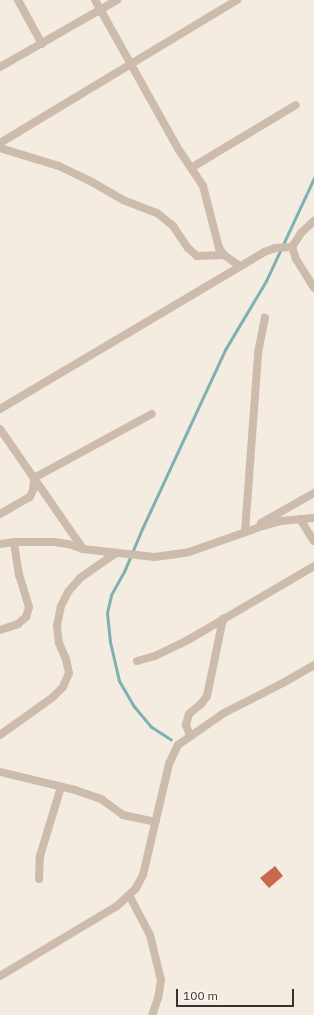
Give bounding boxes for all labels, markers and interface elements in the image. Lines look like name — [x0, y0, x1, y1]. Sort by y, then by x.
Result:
scale bar — [178, 981, 296, 1007]
text: 100 m — [183, 988, 218, 1003]

